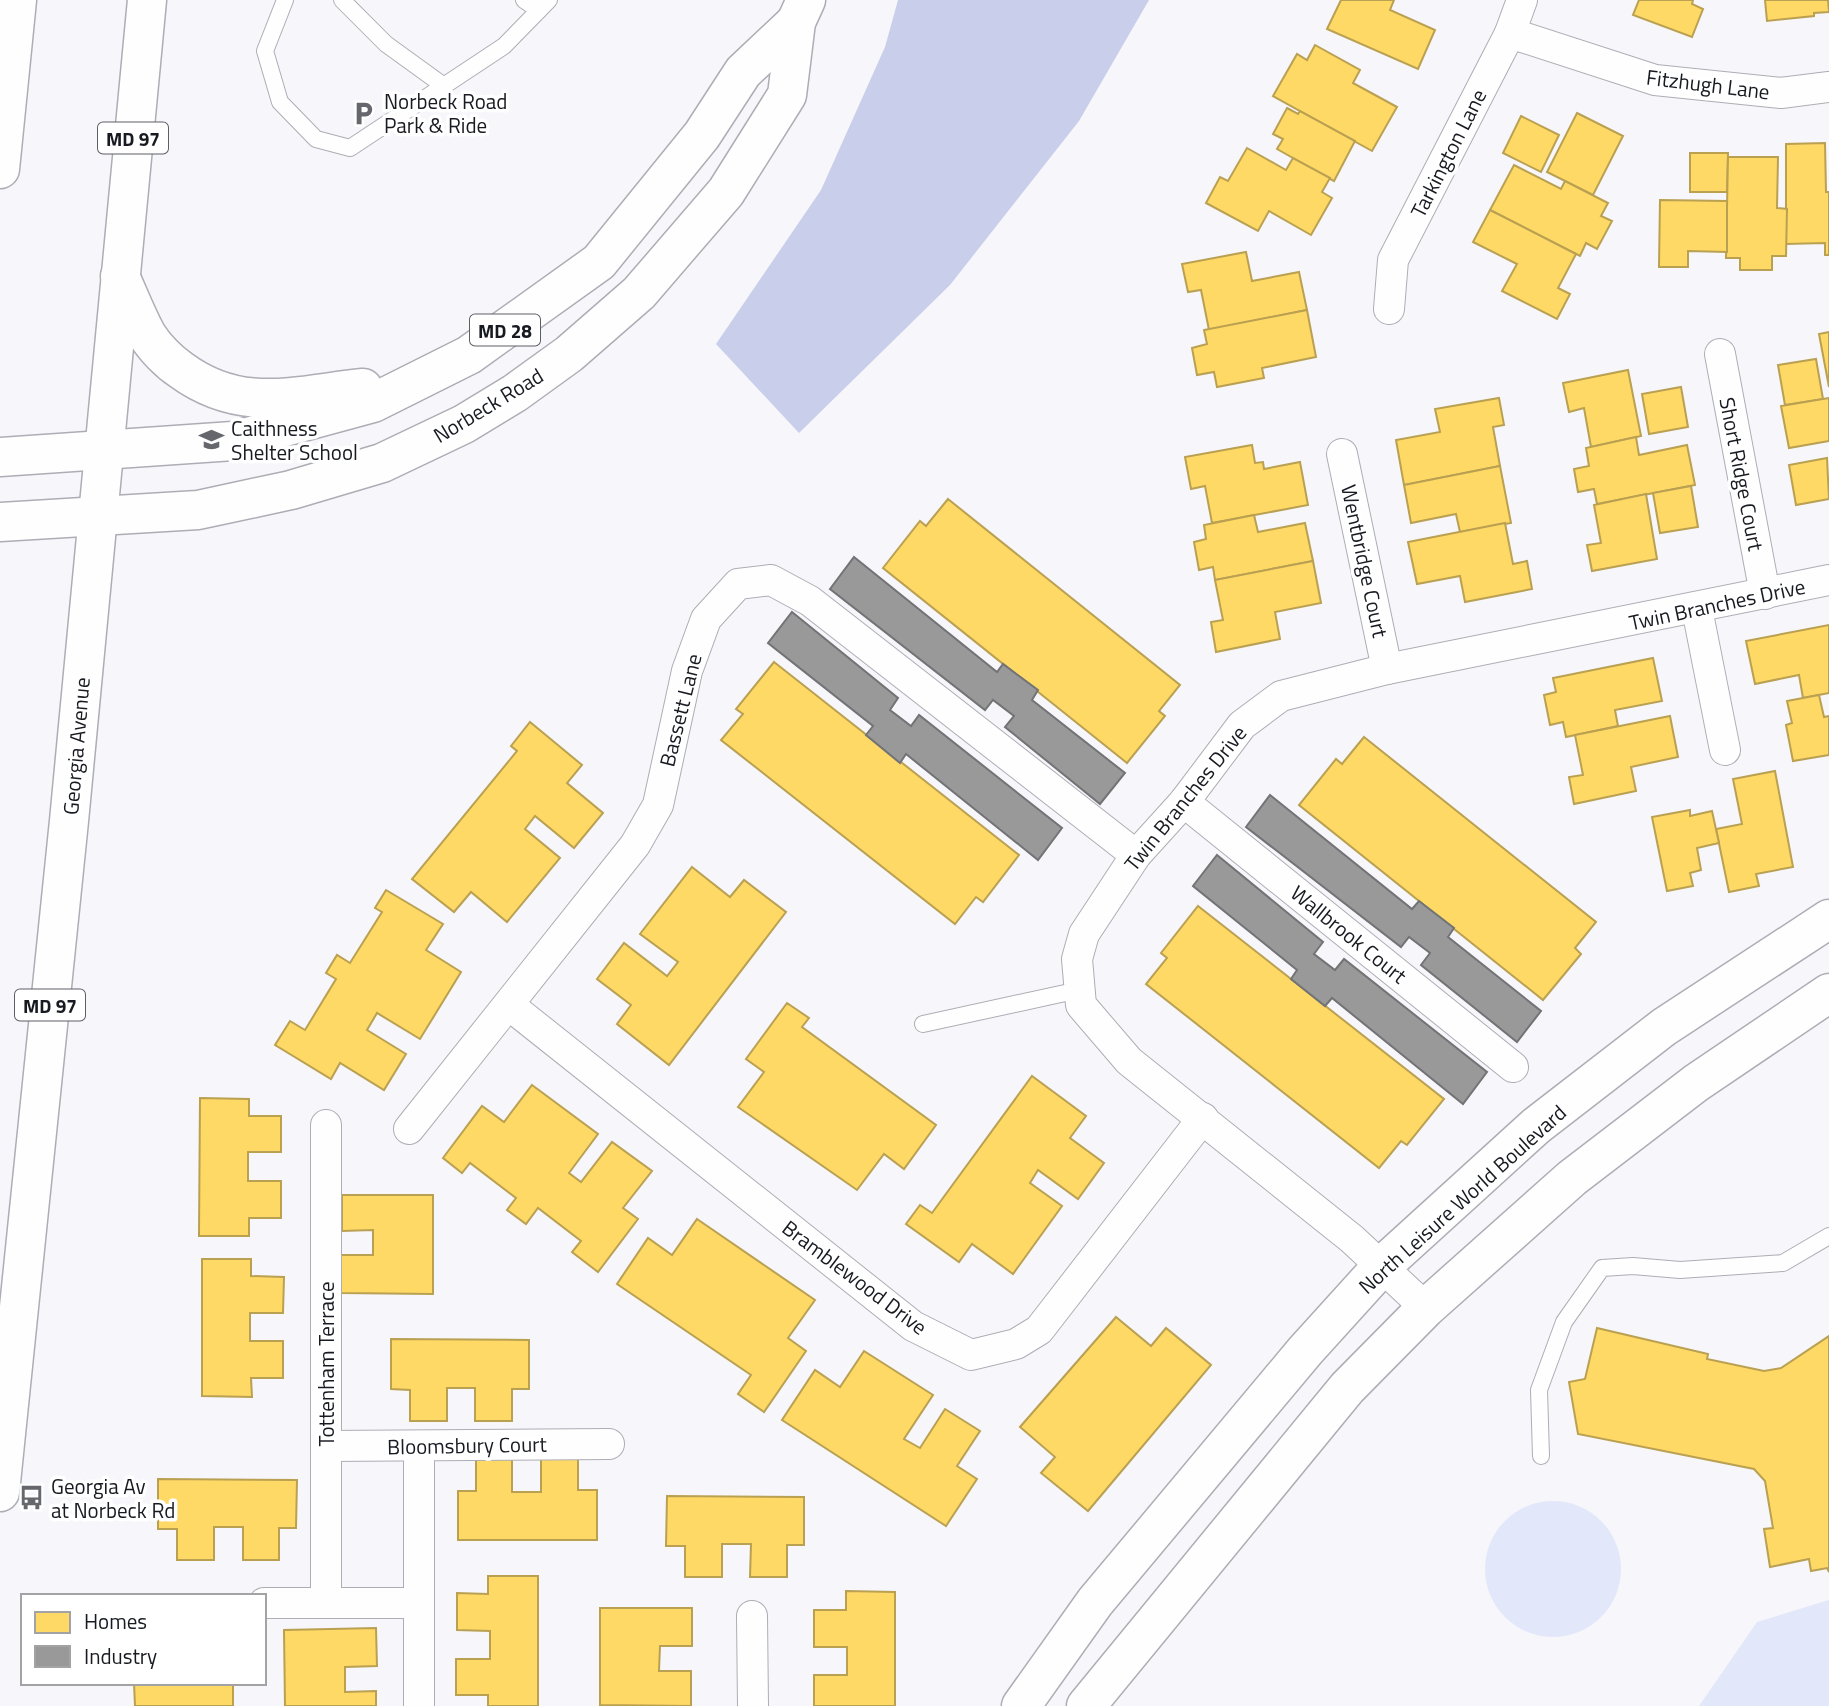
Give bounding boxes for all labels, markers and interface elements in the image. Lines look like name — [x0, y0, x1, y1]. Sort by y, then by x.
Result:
street label: Fitzhugh Lane — [1644, 61, 1772, 107]
street label: Tarkington Lane — [1402, 83, 1494, 223]
place label: Norbeck Road Park & Ride — [384, 85, 507, 141]
parking icon: Norbeck Road Park & Ride — [350, 99, 378, 127]
road number: MD 97 — [98, 122, 168, 154]
road number: MD 28 — [470, 314, 540, 346]
street label: Norbeck Road — [427, 360, 549, 450]
street label: Short Ridge Court — [1711, 394, 1773, 554]
place label: Caithness Shelter School — [231, 412, 358, 468]
school or university icon: Caithness Shelter School — [197, 426, 225, 454]
street label: Wentbridge Court — [1333, 482, 1397, 641]
street label: Twin Branches Drive — [1626, 570, 1808, 638]
street label: Bassett Lane — [651, 650, 709, 770]
street label: Georgia Avenue — [54, 676, 98, 816]
street label: Twin Branches Drive — [1116, 718, 1254, 878]
street label: Wallbrook Court — [1284, 877, 1415, 991]
road number: MD 97 — [15, 990, 85, 1021]
street label: North Leisure World Boulevard — [1351, 1097, 1573, 1301]
street label: Bramblewood Drive — [776, 1212, 934, 1342]
street label: Tottenham Terrace — [310, 1281, 342, 1447]
street label: Bloomsbury Court — [387, 1428, 548, 1462]
place label: Georgia Av at Norbeck Rd — [51, 1470, 175, 1526]
bus stop icon: Georgia Av at Norbeck Rd — [17, 1484, 45, 1512]
legend — [21, 1594, 266, 1685]
text: Homes — [84, 1605, 147, 1637]
text: Industry — [84, 1640, 157, 1672]

